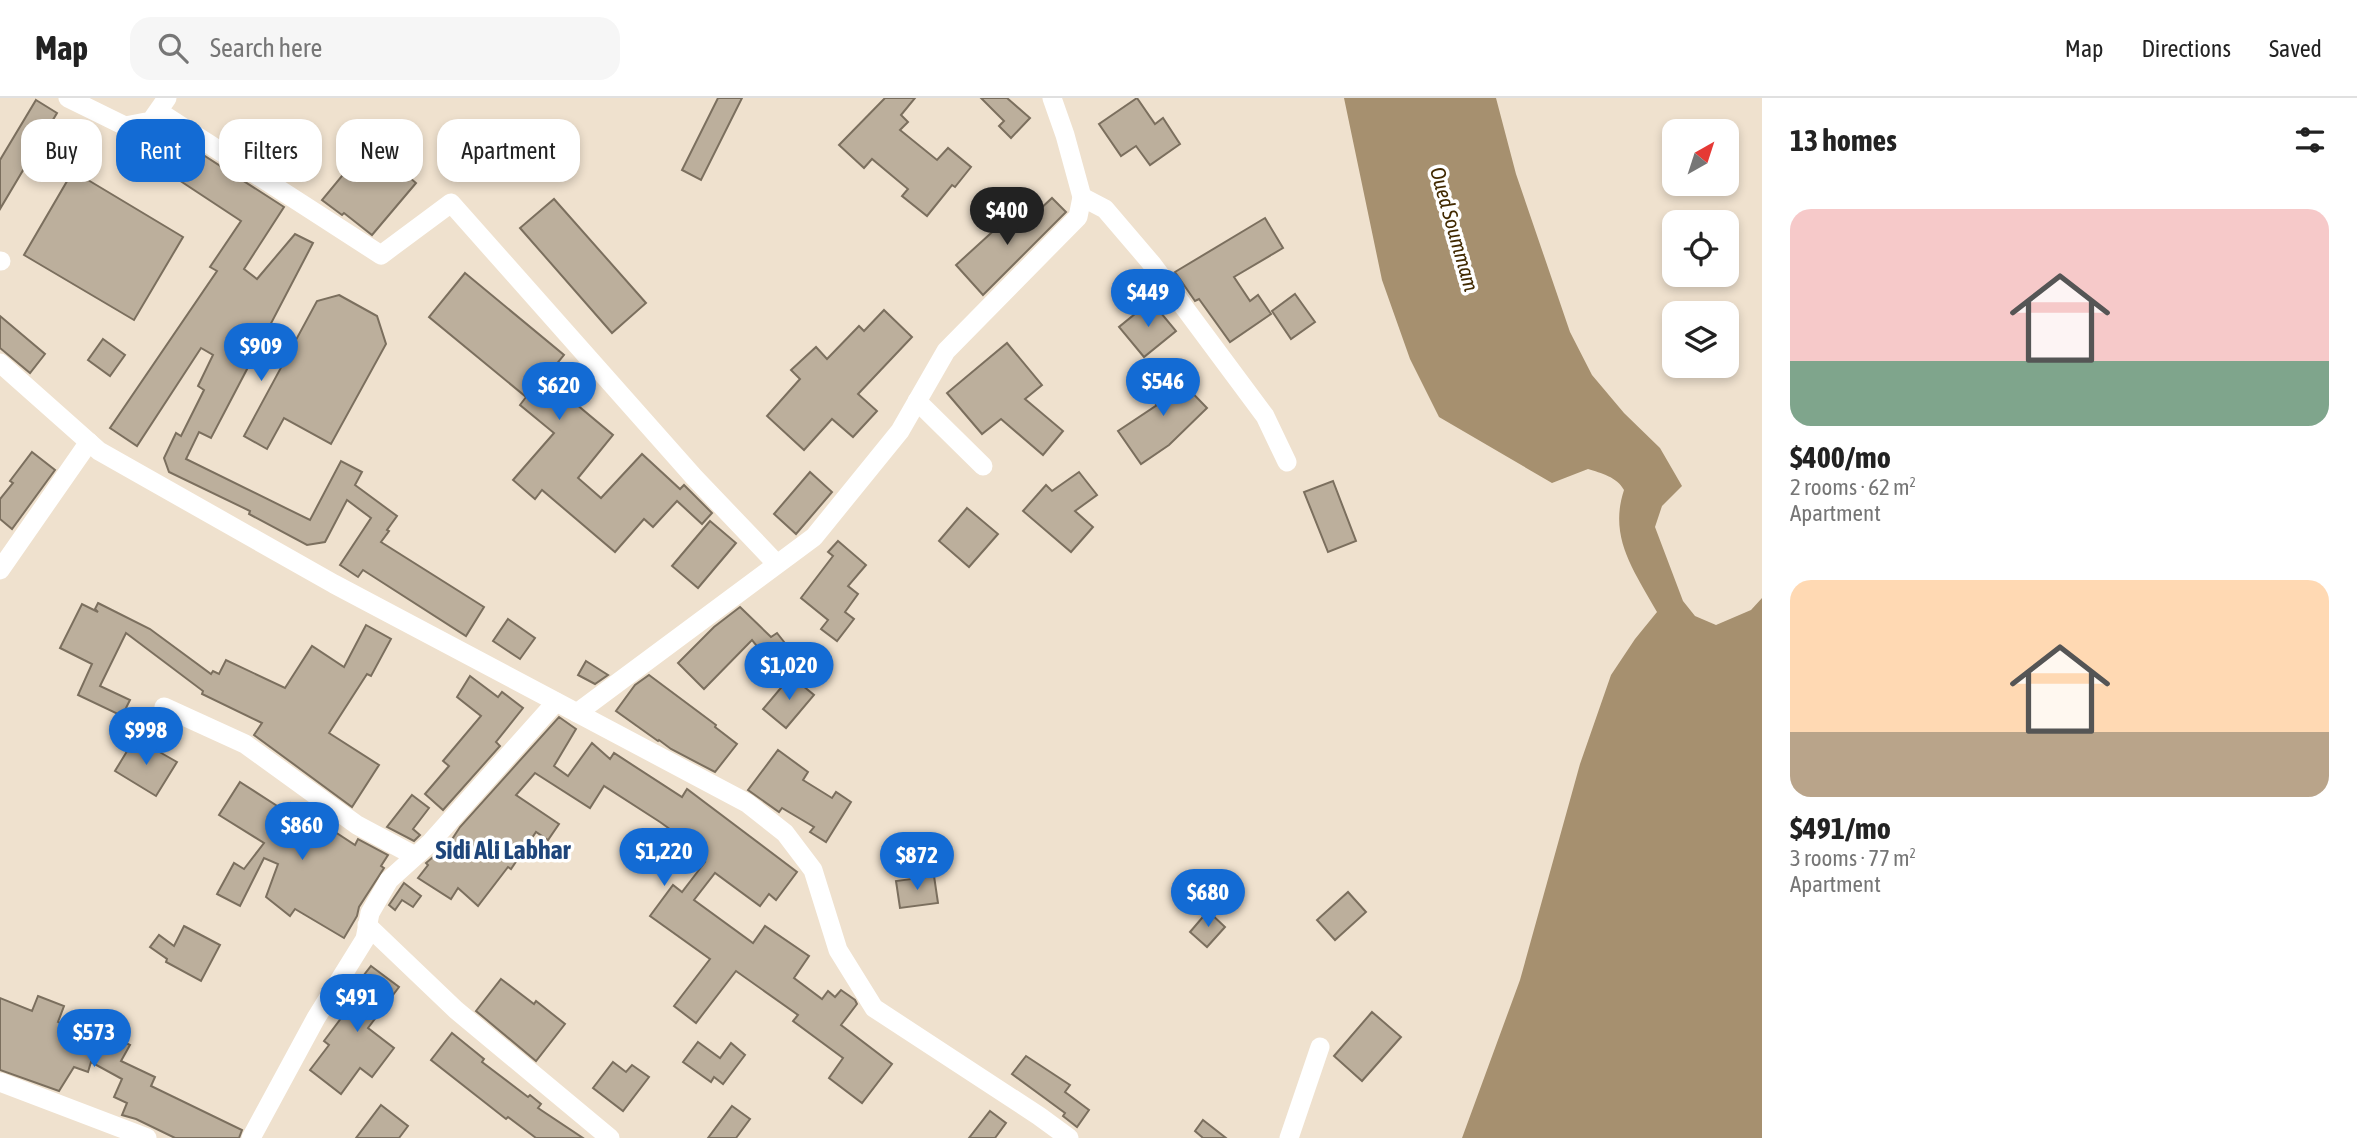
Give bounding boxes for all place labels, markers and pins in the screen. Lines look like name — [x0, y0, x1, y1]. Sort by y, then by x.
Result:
pin: $400 — [966, 188, 1048, 247]
pin: $449 — [1107, 270, 1189, 329]
pin: $909 — [220, 324, 302, 383]
pin: $546 — [1122, 358, 1204, 418]
pin: $620 — [518, 362, 600, 422]
pin: $1,020 — [732, 642, 846, 702]
pin: $998 — [105, 708, 187, 767]
pin: $860 — [261, 802, 343, 862]
pin: $1,220 — [607, 828, 721, 888]
pin: $872 — [876, 832, 958, 892]
pin: $680 — [1167, 870, 1249, 929]
pin: $491 — [316, 974, 398, 1034]
pin: $573 — [53, 1010, 135, 1069]

